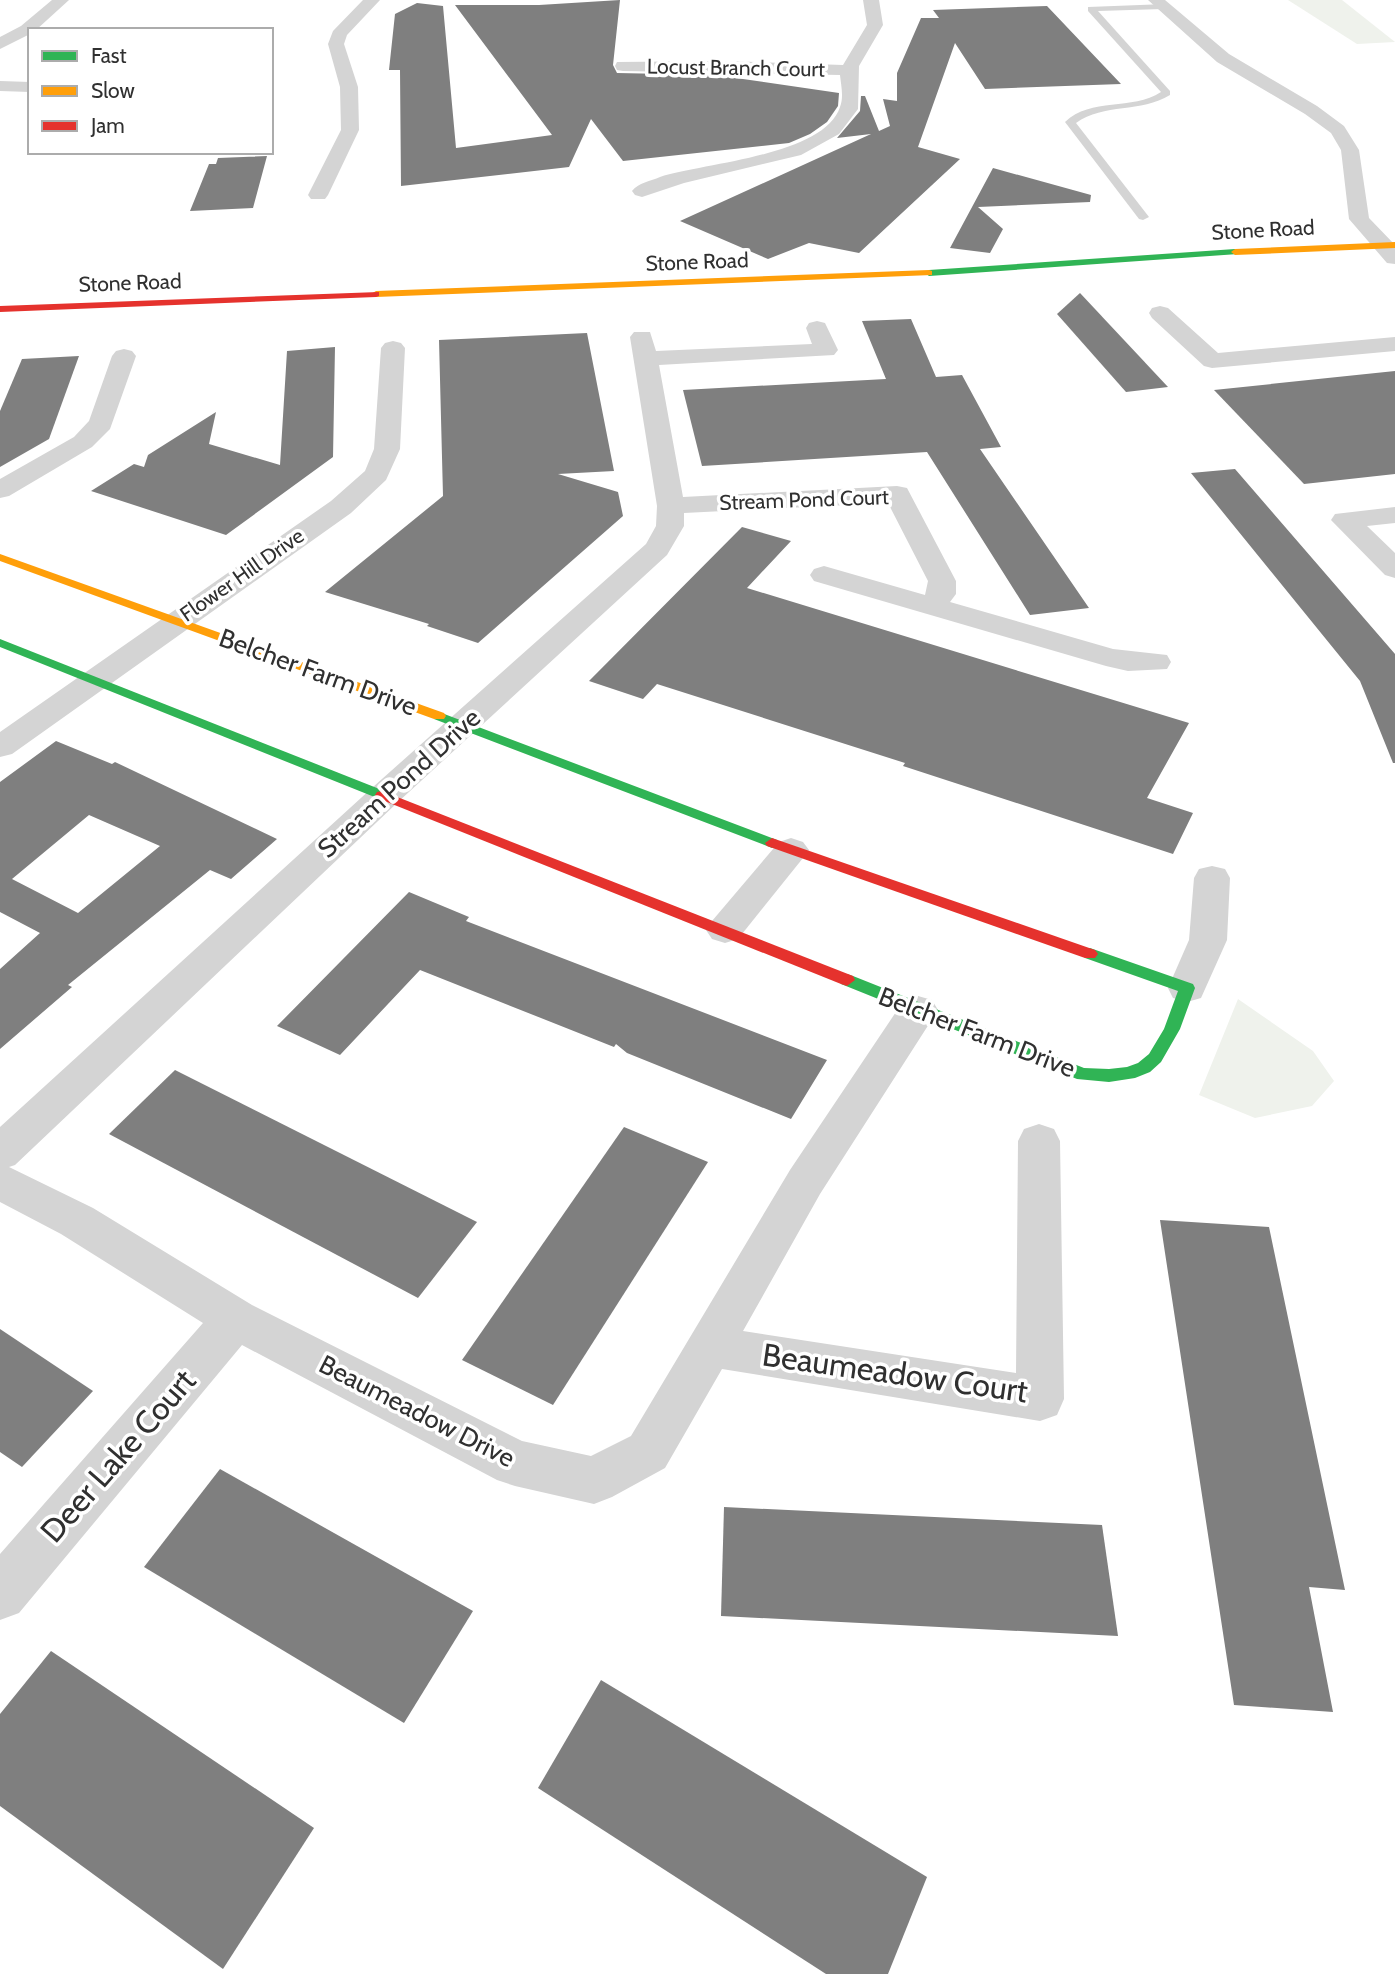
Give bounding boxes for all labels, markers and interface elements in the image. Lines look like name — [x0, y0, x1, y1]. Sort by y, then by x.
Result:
legend — [28, 28, 273, 154]
text: Fast — [91, 43, 127, 68]
street label: Locust Branch Court — [647, 53, 825, 82]
text: Slow — [91, 78, 135, 103]
text: Jam — [90, 113, 125, 138]
street label: Stone Road — [1211, 214, 1315, 245]
street label: Stone Road — [645, 247, 749, 276]
street label: Stone Road — [78, 268, 182, 297]
street label: Stream Pond Court — [719, 484, 889, 515]
street label: Flower Hill Drive — [175, 523, 309, 627]
street label: Belcher Farm Drive — [215, 621, 421, 723]
street label: Stream Pond Drive — [311, 702, 487, 864]
street label: Belcher Farm Drive — [874, 980, 1080, 1084]
street label: Beaumeadow Court — [760, 1335, 1030, 1410]
street label: Beaumeadow Drive — [314, 1348, 520, 1474]
street label: Deer Lake Court — [32, 1361, 203, 1550]

